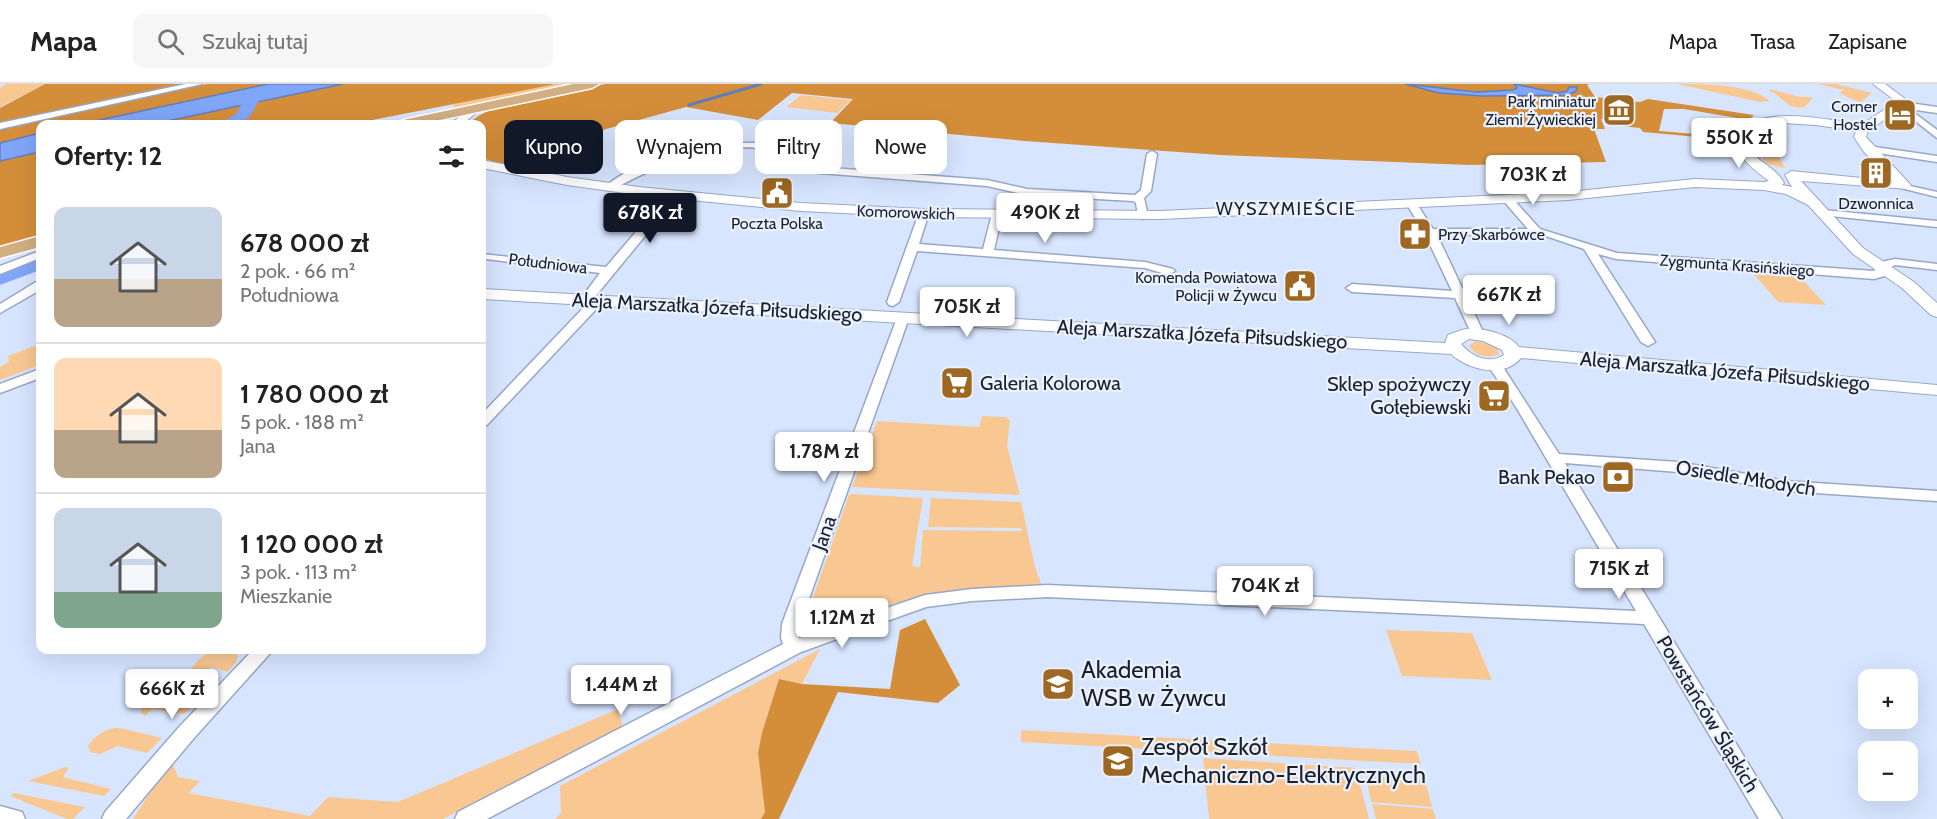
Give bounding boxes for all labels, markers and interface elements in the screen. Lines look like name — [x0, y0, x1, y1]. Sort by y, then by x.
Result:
search box — [133, 14, 553, 68]
text: Mapa — [30, 24, 97, 58]
icon: search — [154, 25, 187, 58]
text: Szukaj tutaj — [202, 28, 308, 55]
text: Mapa — [1669, 29, 1717, 54]
text: Trasa — [1750, 29, 1795, 54]
text: Zapisane — [1828, 29, 1907, 54]
place label: Park miniatur Ziemi Żywieckiej — [1485, 92, 1597, 129]
museum icon: Park miniatur Ziemi Żywieckiej — [1601, 92, 1637, 128]
place label: Corner Hostel — [1831, 97, 1878, 134]
hotel icon: Corner Hostel — [1882, 97, 1918, 133]
pin: 550K zł — [1684, 118, 1794, 169]
chip: Kupno — [504, 120, 603, 174]
chip: Wynajem — [615, 120, 743, 174]
chip: Filtry — [755, 120, 842, 174]
chip: Nowe — [854, 120, 947, 174]
text: 550K zł — [1705, 125, 1773, 149]
text: Oferty: 12 — [54, 140, 162, 172]
icon: filters — [435, 140, 468, 173]
pin: 703K zł — [1478, 155, 1588, 206]
building icon: Dzwonnica — [1858, 155, 1894, 191]
text: 703K zł — [1500, 162, 1566, 186]
public building icon: Poczta Polska — [759, 175, 795, 211]
pin: 678K zł — [595, 193, 705, 244]
pin: 490K zł — [990, 193, 1100, 244]
place label: Dzwonnica — [1838, 194, 1914, 213]
district label: WYSZYMIEŚCIE — [1216, 198, 1356, 220]
text: 678K zł — [617, 200, 683, 224]
text: 490K zł — [1010, 200, 1080, 224]
street label: Komorowskich — [856, 201, 956, 224]
place label: Poczta Polska — [731, 214, 823, 233]
pharmacy icon: Przy Skarbówce — [1397, 216, 1433, 252]
place label: Przy Skarbówce — [1438, 225, 1545, 244]
text: 678 000 zł — [240, 227, 369, 259]
icon: home — [102, 231, 174, 303]
street label: Południowa — [508, 249, 589, 278]
street label: Zygmunta Krasińskiego — [1659, 251, 1815, 280]
text: 2 pok. · 66 m² — [240, 259, 355, 283]
place label: Komenda Powiatowa Policji w Żywcu — [1135, 268, 1277, 305]
public building icon: Komenda Powiatowa Policji w Żywcu — [1282, 268, 1318, 304]
pin: 667K zł — [1454, 275, 1564, 326]
text: 667K zł — [1477, 282, 1541, 306]
text: Południowa — [240, 283, 339, 307]
street label: Aleja Marszałka Józefa Piłsudskiego — [571, 287, 863, 327]
pin: 705K zł — [912, 287, 1022, 338]
text: 705K zł — [934, 294, 1000, 318]
street label: Aleja Marszałka Józefa Piłsudskiego — [1056, 314, 1348, 354]
street label: Aleja Marszałka Józefa Piłsudskiego — [1579, 346, 1871, 396]
supermarket icon: Galeria Kolorowa — [939, 365, 975, 401]
place label: Galeria Kolorowa — [980, 371, 1121, 395]
place label: Sklep spożywczy Gołębiewski — [1327, 372, 1471, 419]
text: 1 780 000 zł — [240, 378, 389, 410]
supermarket icon: Sklep spożywczy Gołębiewski — [1476, 378, 1512, 414]
icon: home — [102, 382, 174, 454]
text: 5 pok. · 188 m² — [240, 410, 364, 434]
pin: 1.78M zł — [762, 432, 886, 483]
text: Jana — [240, 434, 275, 458]
text: 1.78M zł — [789, 439, 859, 463]
street label: Osiedle Młodych — [1674, 455, 1818, 501]
bank icon: Bank Pekao — [1600, 459, 1636, 495]
place label: Bank Pekao — [1498, 465, 1595, 489]
street label: Jana — [806, 512, 841, 555]
text: 1 120 000 zł — [240, 528, 383, 560]
icon: home — [102, 532, 174, 604]
pin: 715K zł — [1564, 549, 1674, 600]
text: 715K zł — [1589, 556, 1649, 580]
text: 3 pok. · 113 m² — [240, 560, 357, 584]
pin: 704K zł — [1210, 566, 1320, 617]
text: 704K zł — [1231, 573, 1299, 597]
text: Mieszkanie — [240, 584, 332, 608]
pin: 1.12M zł — [780, 598, 904, 649]
text: 1.12M zł — [809, 605, 875, 629]
street label: Powstańców Śląskich — [1652, 631, 1764, 797]
place label: Akademia WSB w Żywcu — [1081, 655, 1226, 712]
pin: 1.44M zł — [559, 665, 683, 716]
school or university icon: Akademia WSB w Żywcu — [1040, 666, 1076, 702]
pin: 666K zł — [117, 669, 227, 720]
map controls — [1858, 669, 1918, 801]
button: + — [1858, 669, 1918, 729]
text: 1.44M zł — [585, 672, 657, 696]
text: 666K zł — [139, 676, 205, 700]
place label: Zespół Szkół Mechaniczno-Elektrycznych — [1141, 732, 1426, 789]
button: − — [1858, 741, 1918, 801]
school or university icon: Zespół Szkół Mechaniczno-Elektrycznych — [1100, 743, 1136, 779]

